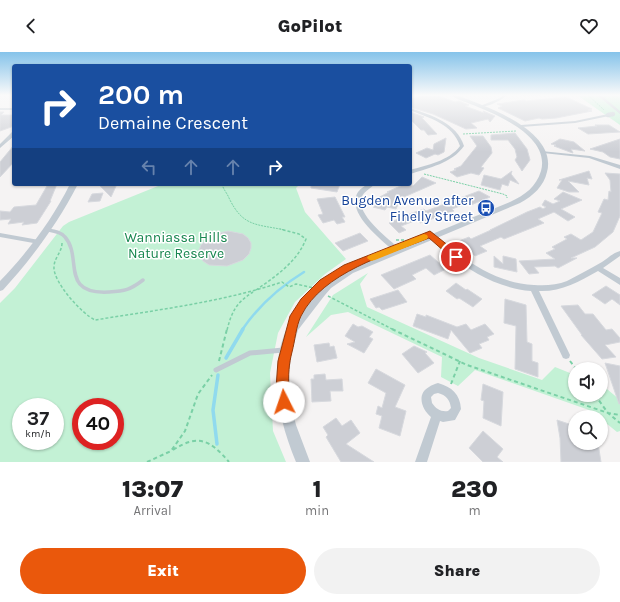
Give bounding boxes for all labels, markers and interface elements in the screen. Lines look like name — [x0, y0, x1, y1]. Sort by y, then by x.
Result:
icon: back — [20, 15, 42, 37]
text: GoPilot — [278, 15, 342, 37]
icon: heart — [578, 15, 600, 37]
text: 200 m — [98, 78, 184, 111]
icon: right — [32, 80, 84, 132]
text: Demaine Crescent — [98, 112, 248, 134]
icon: left — [138, 156, 160, 178]
icon: ahead — [180, 156, 202, 178]
icon: ahead — [222, 156, 244, 178]
icon: right — [264, 156, 286, 178]
place label: Bugden Avenue after Fihelly Street — [341, 192, 474, 225]
bus stop icon: Bugden Avenue after Fihelly Street — [476, 198, 496, 218]
park label: Wanniassa Hills Nature Reserve — [124, 229, 228, 262]
pin — [439, 240, 473, 274]
icon: arrive — [445, 246, 467, 268]
map controls — [568, 362, 608, 450]
button: sound — [568, 362, 608, 402]
position arrow — [263, 381, 305, 423]
speed limit sign: 40 — [72, 398, 124, 450]
text: 37 — [27, 407, 49, 430]
button: search — [568, 410, 608, 450]
text: km/h — [25, 428, 51, 440]
text: 13:07 — [122, 475, 183, 503]
text: 1 — [312, 475, 322, 503]
text: 230 — [451, 475, 498, 503]
text: Arrival — [134, 503, 172, 518]
text: min — [305, 503, 329, 518]
text: m — [468, 503, 481, 518]
button: Exit — [20, 548, 306, 594]
button: Share — [314, 548, 600, 594]

